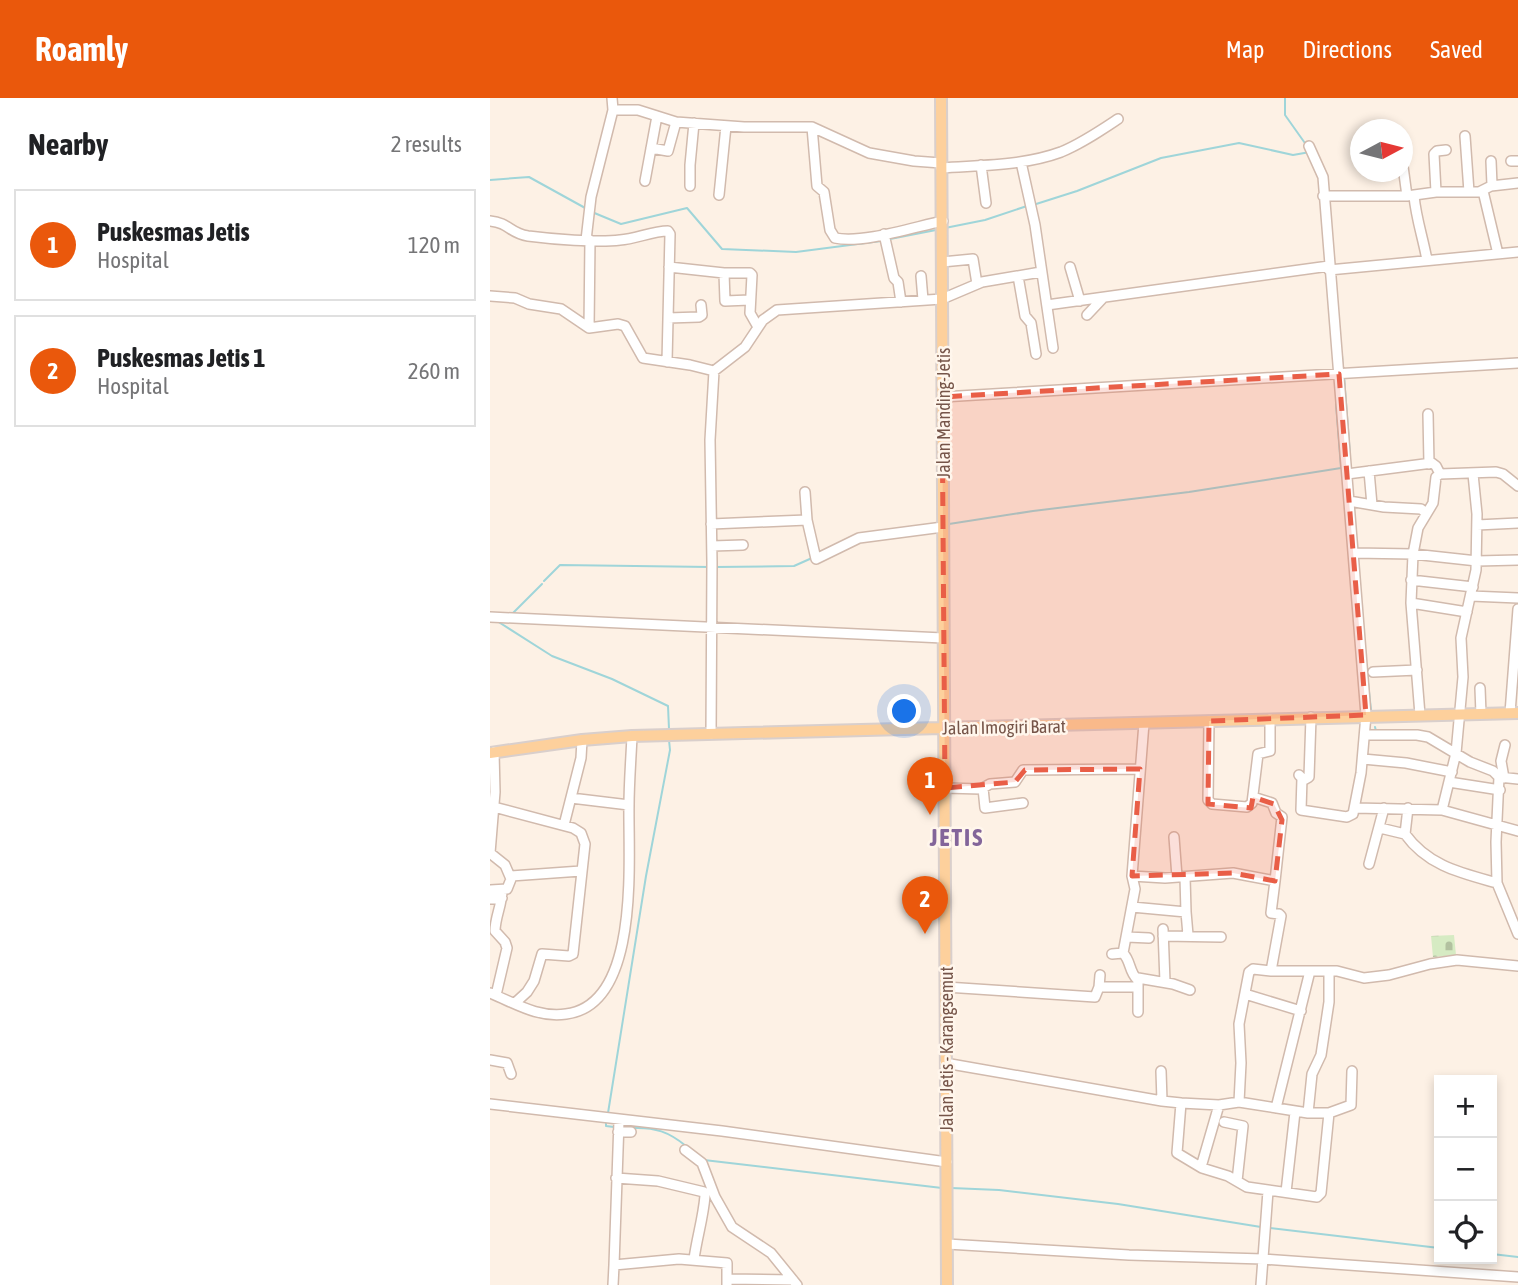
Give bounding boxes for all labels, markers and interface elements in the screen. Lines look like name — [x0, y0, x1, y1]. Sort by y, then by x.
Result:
text: Roamly — [35, 30, 128, 68]
text: Map — [1226, 36, 1264, 63]
text: Directions — [1302, 36, 1392, 63]
text: Saved — [1430, 36, 1483, 63]
north arrow — [1350, 119, 1413, 182]
text: Nearby — [28, 127, 108, 161]
text: 2 results — [391, 131, 462, 157]
text: Puskesmas Jetis — [97, 217, 250, 247]
text: 1 — [48, 232, 58, 258]
text: 120 m — [408, 232, 460, 258]
text: Hospital — [97, 247, 169, 273]
text: Puskesmas Jetis 1 — [97, 343, 265, 373]
street label: Jalan Manding-Jetis — [933, 348, 954, 478]
text: 2 — [48, 358, 58, 384]
text: 260 m — [408, 358, 460, 384]
text: Hospital — [97, 373, 169, 399]
your location — [887, 694, 921, 728]
street label: Jalan Imogiri Barat — [942, 715, 1066, 739]
pin: 1 — [907, 757, 953, 815]
district label: JETIS — [929, 824, 984, 851]
pin: 2 — [902, 876, 948, 934]
street label: Jalan Jetis - Karangsemut — [936, 966, 957, 1132]
map controls — [1434, 1075, 1497, 1264]
button: + — [1434, 1075, 1497, 1138]
button: − — [1434, 1138, 1497, 1201]
button: locate — [1434, 1201, 1497, 1264]

